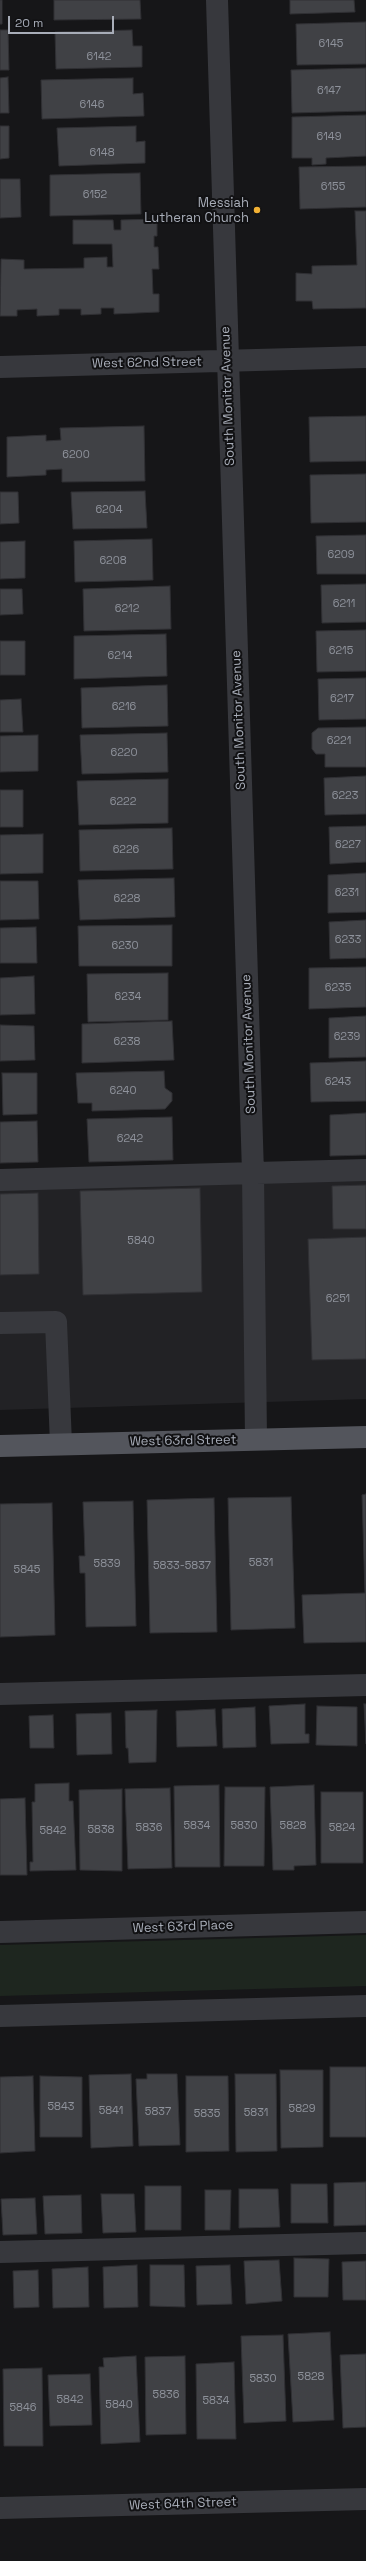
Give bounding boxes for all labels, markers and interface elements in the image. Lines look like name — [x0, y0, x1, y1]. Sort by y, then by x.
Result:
scale bar — [10, 8, 116, 34]
text: 20 m — [15, 15, 43, 31]
house number: 6145 — [319, 37, 343, 51]
house number: 6142 — [87, 50, 111, 64]
house number: 6147 — [317, 84, 341, 98]
house number: 6146 — [80, 98, 104, 112]
house number: 6149 — [317, 130, 341, 144]
house number: 6148 — [89, 146, 115, 160]
house number: 6155 — [321, 180, 345, 194]
house number: 6152 — [83, 188, 107, 202]
place label: Messiah Lutheran Church — [144, 195, 249, 226]
marker: Messiah Lutheran Church — [252, 205, 262, 215]
street label: South Monitor Avenue — [218, 326, 238, 466]
street label: West 62nd Street — [92, 354, 202, 372]
house number: 6200 — [62, 448, 90, 462]
house number: 6204 — [95, 503, 123, 517]
house number: 6209 — [327, 548, 355, 562]
house number: 6208 — [99, 554, 127, 568]
house number: 6211 — [333, 597, 355, 611]
house number: 6212 — [115, 602, 139, 616]
house number: 6215 — [329, 644, 353, 658]
house number: 6214 — [108, 649, 132, 663]
street label: South Monitor Avenue — [229, 650, 249, 790]
house number: 6217 — [330, 692, 354, 706]
house number: 6216 — [112, 700, 136, 714]
house number: 6221 — [327, 734, 351, 748]
house number: 6220 — [110, 746, 138, 760]
house number: 6223 — [332, 789, 358, 803]
house number: 6222 — [110, 795, 136, 809]
house number: 6227 — [335, 838, 361, 852]
house number: 6226 — [113, 843, 139, 857]
house number: 6231 — [335, 886, 359, 900]
house number: 6228 — [114, 892, 140, 906]
house number: 6233 — [335, 933, 361, 947]
house number: 6230 — [112, 939, 138, 953]
street label: South Monitor Avenue — [239, 974, 259, 1114]
house number: 6235 — [325, 981, 351, 995]
house number: 6234 — [115, 990, 141, 1004]
house number: 6239 — [334, 1030, 360, 1044]
house number: 6238 — [114, 1035, 140, 1049]
house number: 6243 — [325, 1075, 351, 1089]
house number: 6240 — [110, 1084, 136, 1098]
house number: 6242 — [117, 1132, 143, 1146]
house number: 5840 — [127, 1234, 155, 1248]
house number: 6251 — [326, 1292, 350, 1306]
street label: West 63rd Street — [129, 1432, 237, 1450]
house number: 5831 — [249, 1556, 273, 1570]
house number: 5839 — [94, 1557, 120, 1571]
house number: 5833-5837 — [153, 1559, 211, 1573]
house number: 5845 — [14, 1563, 40, 1577]
house number: 5834 — [184, 1819, 210, 1833]
house number: 5830 — [230, 1819, 258, 1833]
house number: 5828 — [280, 1819, 306, 1833]
house number: 5836 — [136, 1821, 162, 1835]
house number: 5824 — [329, 1821, 355, 1835]
house number: 5838 — [88, 1823, 114, 1837]
house number: 5842 — [40, 1824, 66, 1838]
street label: West 63rd Place — [132, 1917, 234, 1937]
house number: 5843 — [48, 2100, 74, 2114]
house number: 5829 — [289, 2102, 315, 2116]
house number: 5841 — [99, 2104, 123, 2118]
house number: 5837 — [145, 2105, 171, 2119]
house number: 5831 — [244, 2106, 268, 2120]
house number: 5835 — [194, 2107, 220, 2121]
house number: 5828 — [298, 2370, 324, 2384]
house number: 5830 — [249, 2372, 277, 2386]
house number: 5836 — [153, 2388, 179, 2402]
house number: 5842 — [57, 2393, 83, 2407]
house number: 5834 — [203, 2394, 229, 2408]
house number: 5840 — [105, 2398, 133, 2412]
house number: 5846 — [9, 2401, 37, 2415]
street label: West 64th Street — [129, 2494, 237, 2514]

